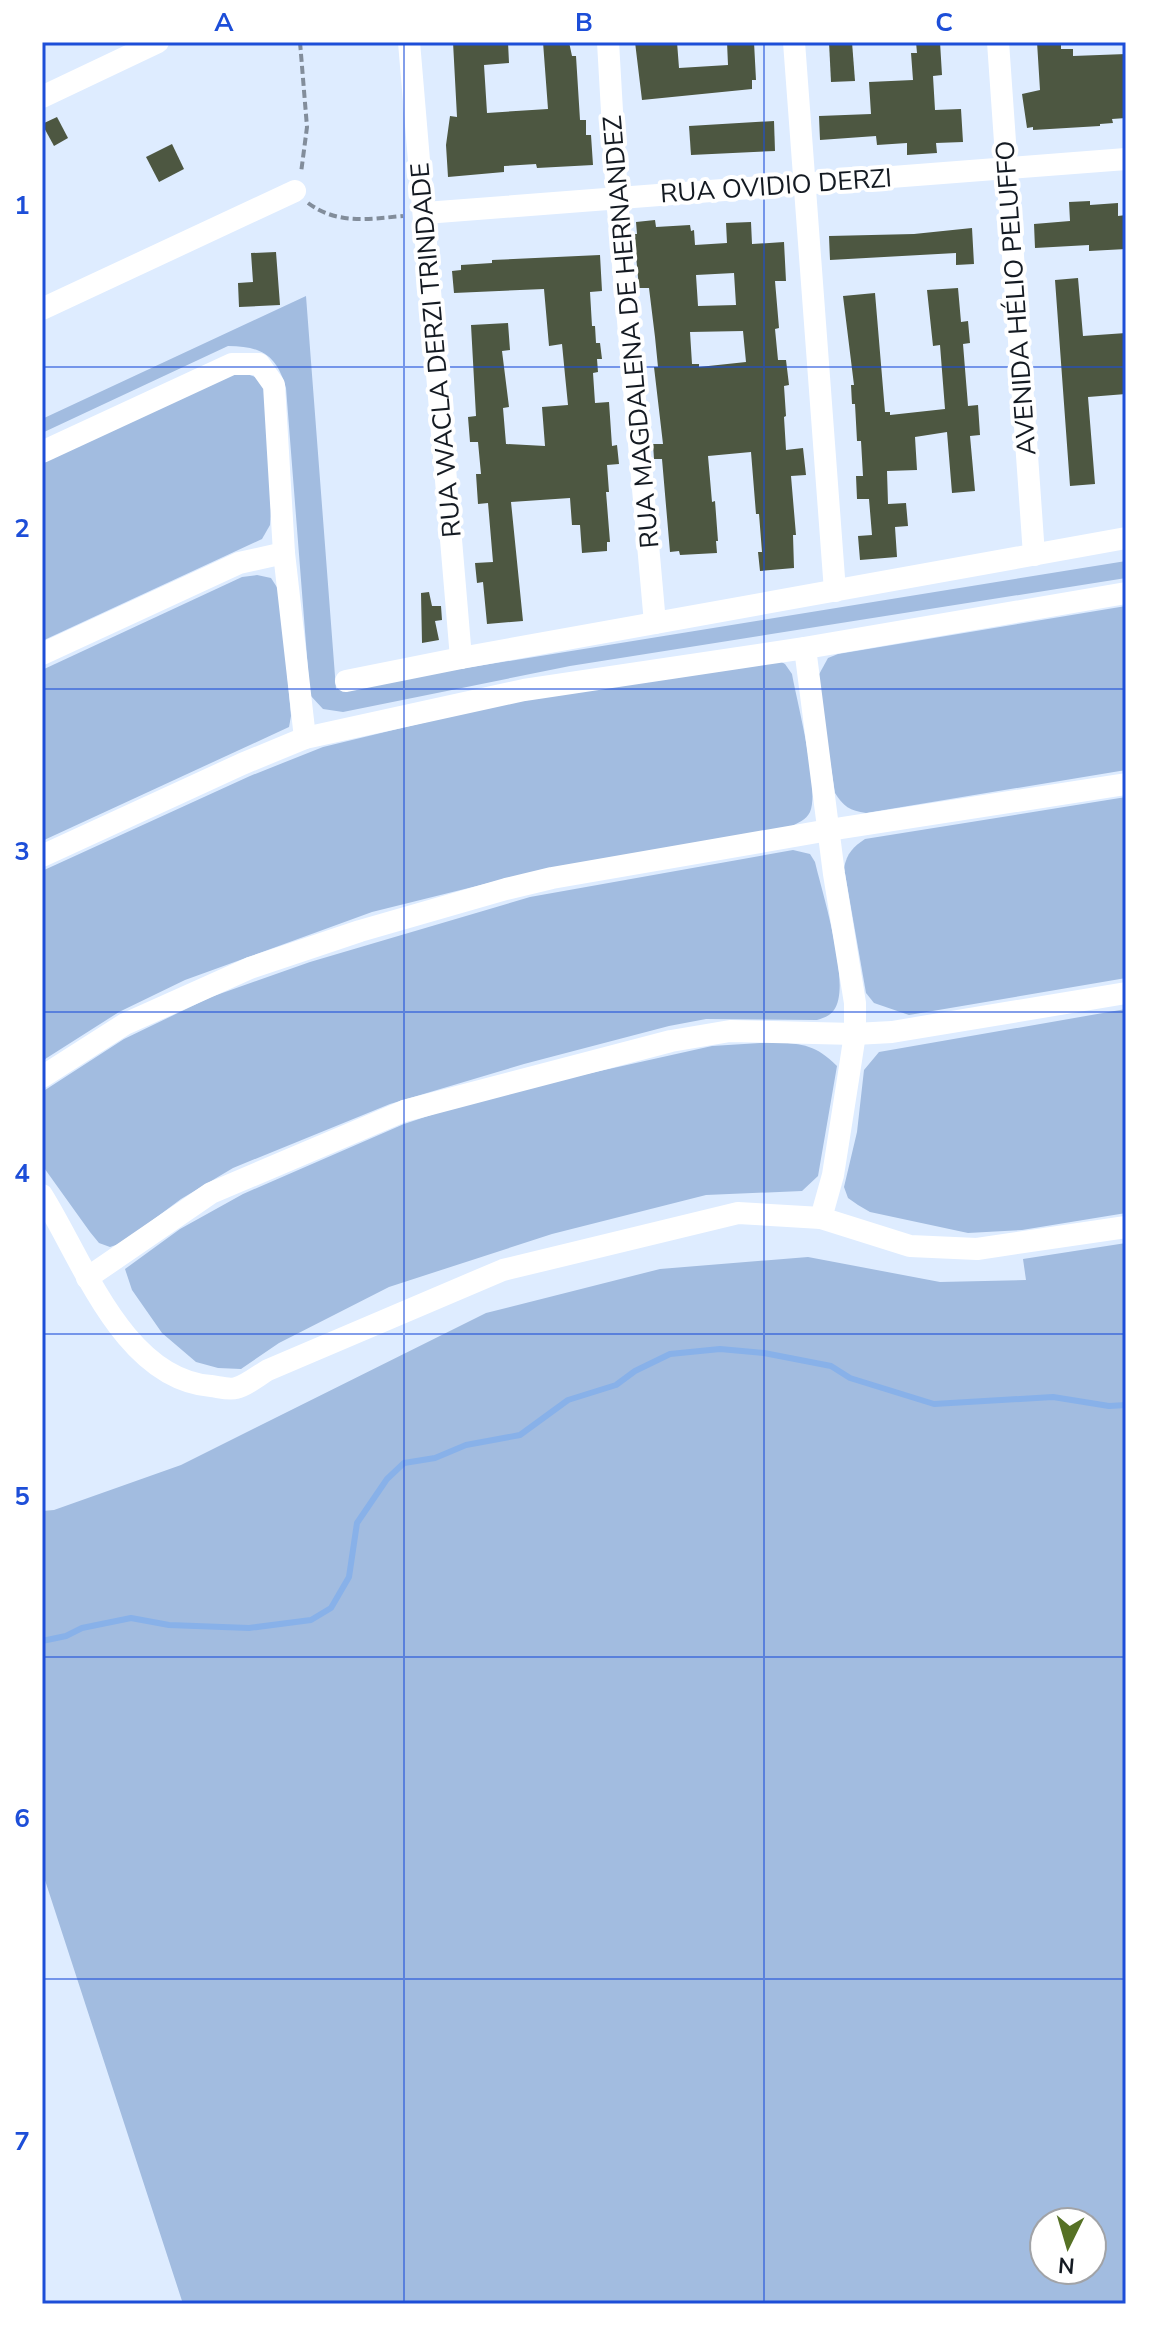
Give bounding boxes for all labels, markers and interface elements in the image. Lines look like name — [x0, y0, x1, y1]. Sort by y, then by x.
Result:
text: A — [214, 5, 234, 40]
text: B — [575, 5, 593, 40]
text: C — [935, 5, 953, 40]
street label: RUA MAGDALENA DE HERNANDEZ — [595, 114, 667, 550]
street label: AVENIDA HÉLIO PELUFFO — [988, 139, 1044, 457]
street label: RUA OVIDIO DERZI — [659, 160, 893, 212]
street label: RUA WACLA DERZI TRINDADE — [402, 161, 470, 539]
text: 1 — [14, 188, 30, 223]
text: 2 — [14, 511, 30, 546]
text: 3 — [14, 834, 30, 869]
text: 4 — [14, 1156, 30, 1191]
text: 5 — [14, 1479, 30, 1514]
text: 6 — [14, 1801, 30, 1836]
text: 7 — [14, 2124, 30, 2159]
north arrow — [1028, 2206, 1108, 2286]
text: N — [1057, 2249, 1076, 2281]

